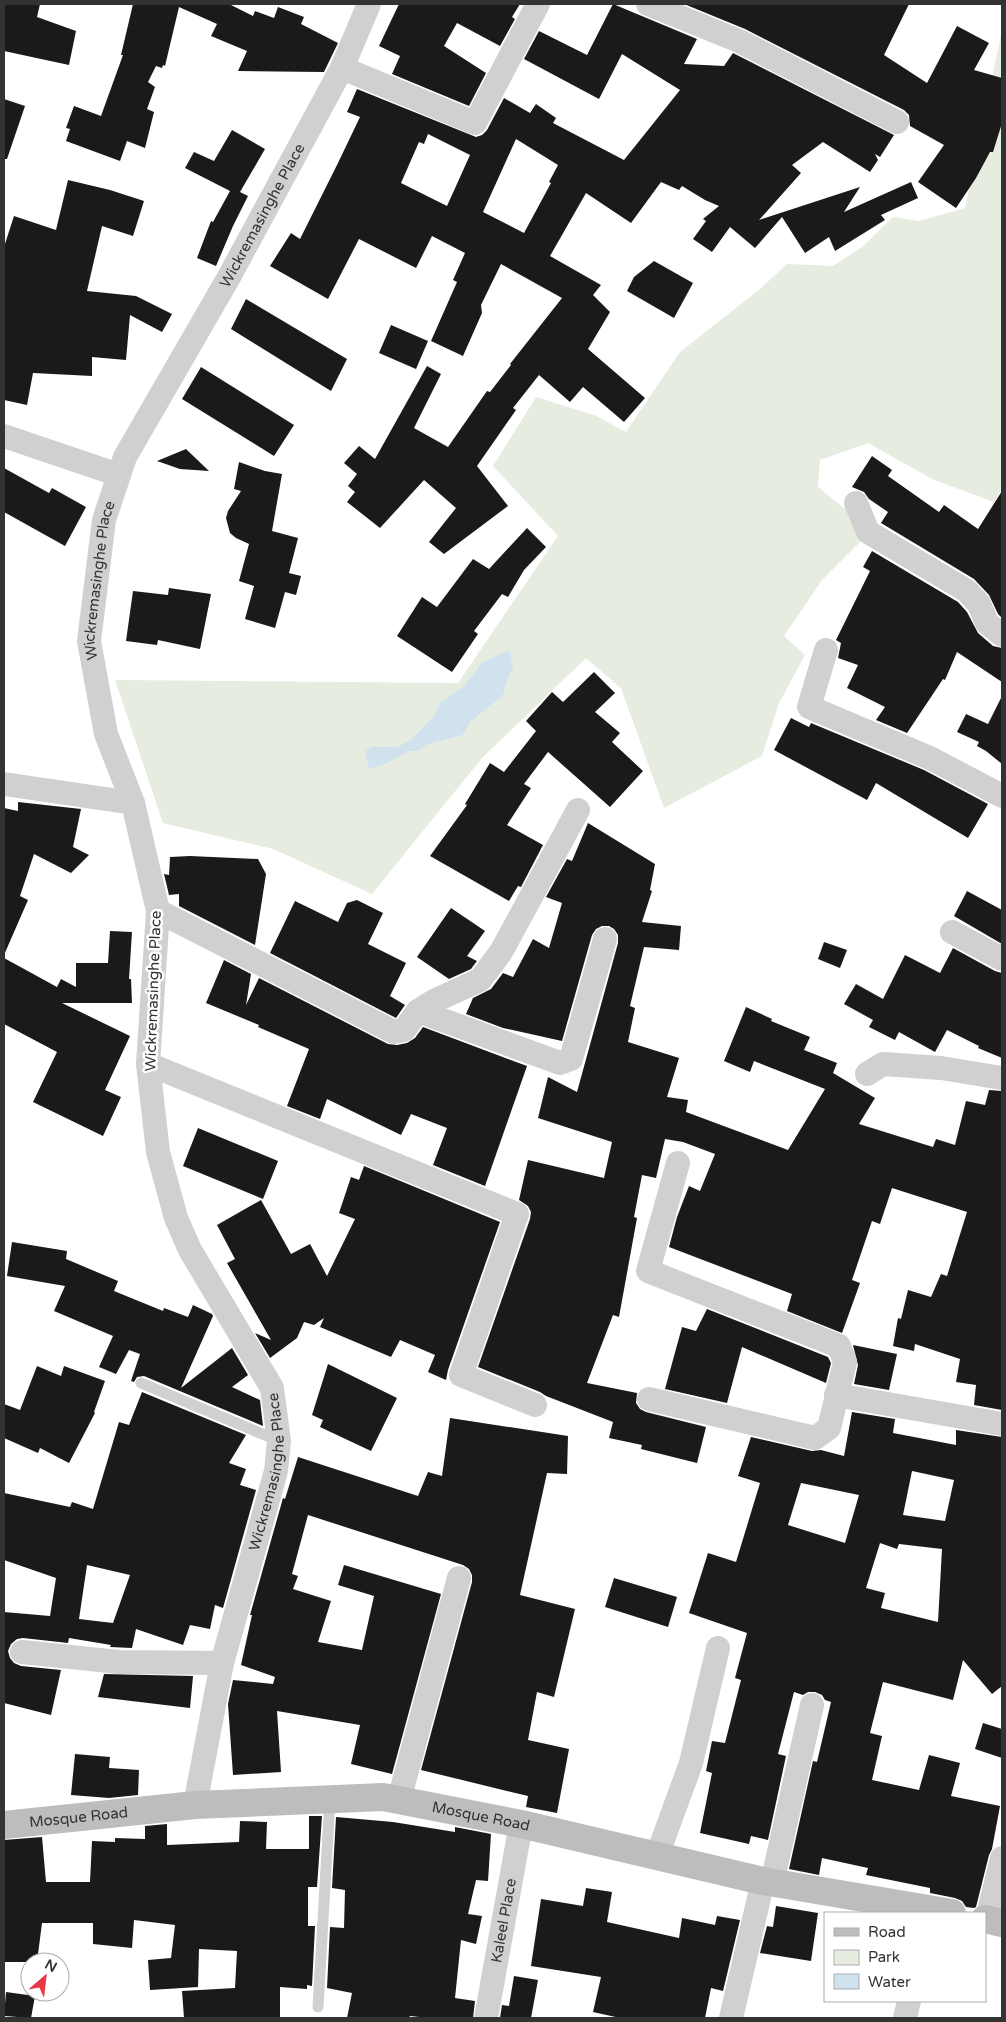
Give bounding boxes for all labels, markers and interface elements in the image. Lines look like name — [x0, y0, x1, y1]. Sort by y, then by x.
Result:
street label: Wickremasinghe Place — [216, 140, 308, 291]
street label: Wickremasinghe Place — [80, 498, 119, 662]
street label: Wickremasinghe Place — [141, 910, 165, 1072]
street label: Wickremasinghe Place — [245, 1392, 288, 1553]
street label: Mosque Road — [430, 1798, 532, 1835]
street label: Mosque Road — [28, 1803, 129, 1831]
street label: Kaleel Place — [487, 1877, 520, 1964]
legend — [824, 1912, 986, 2002]
text: Road — [868, 1923, 906, 1941]
text: Park — [868, 1948, 900, 1966]
north arrow — [20, 1952, 70, 2002]
text: N — [42, 1956, 60, 1976]
text: Water — [868, 1973, 911, 1991]

